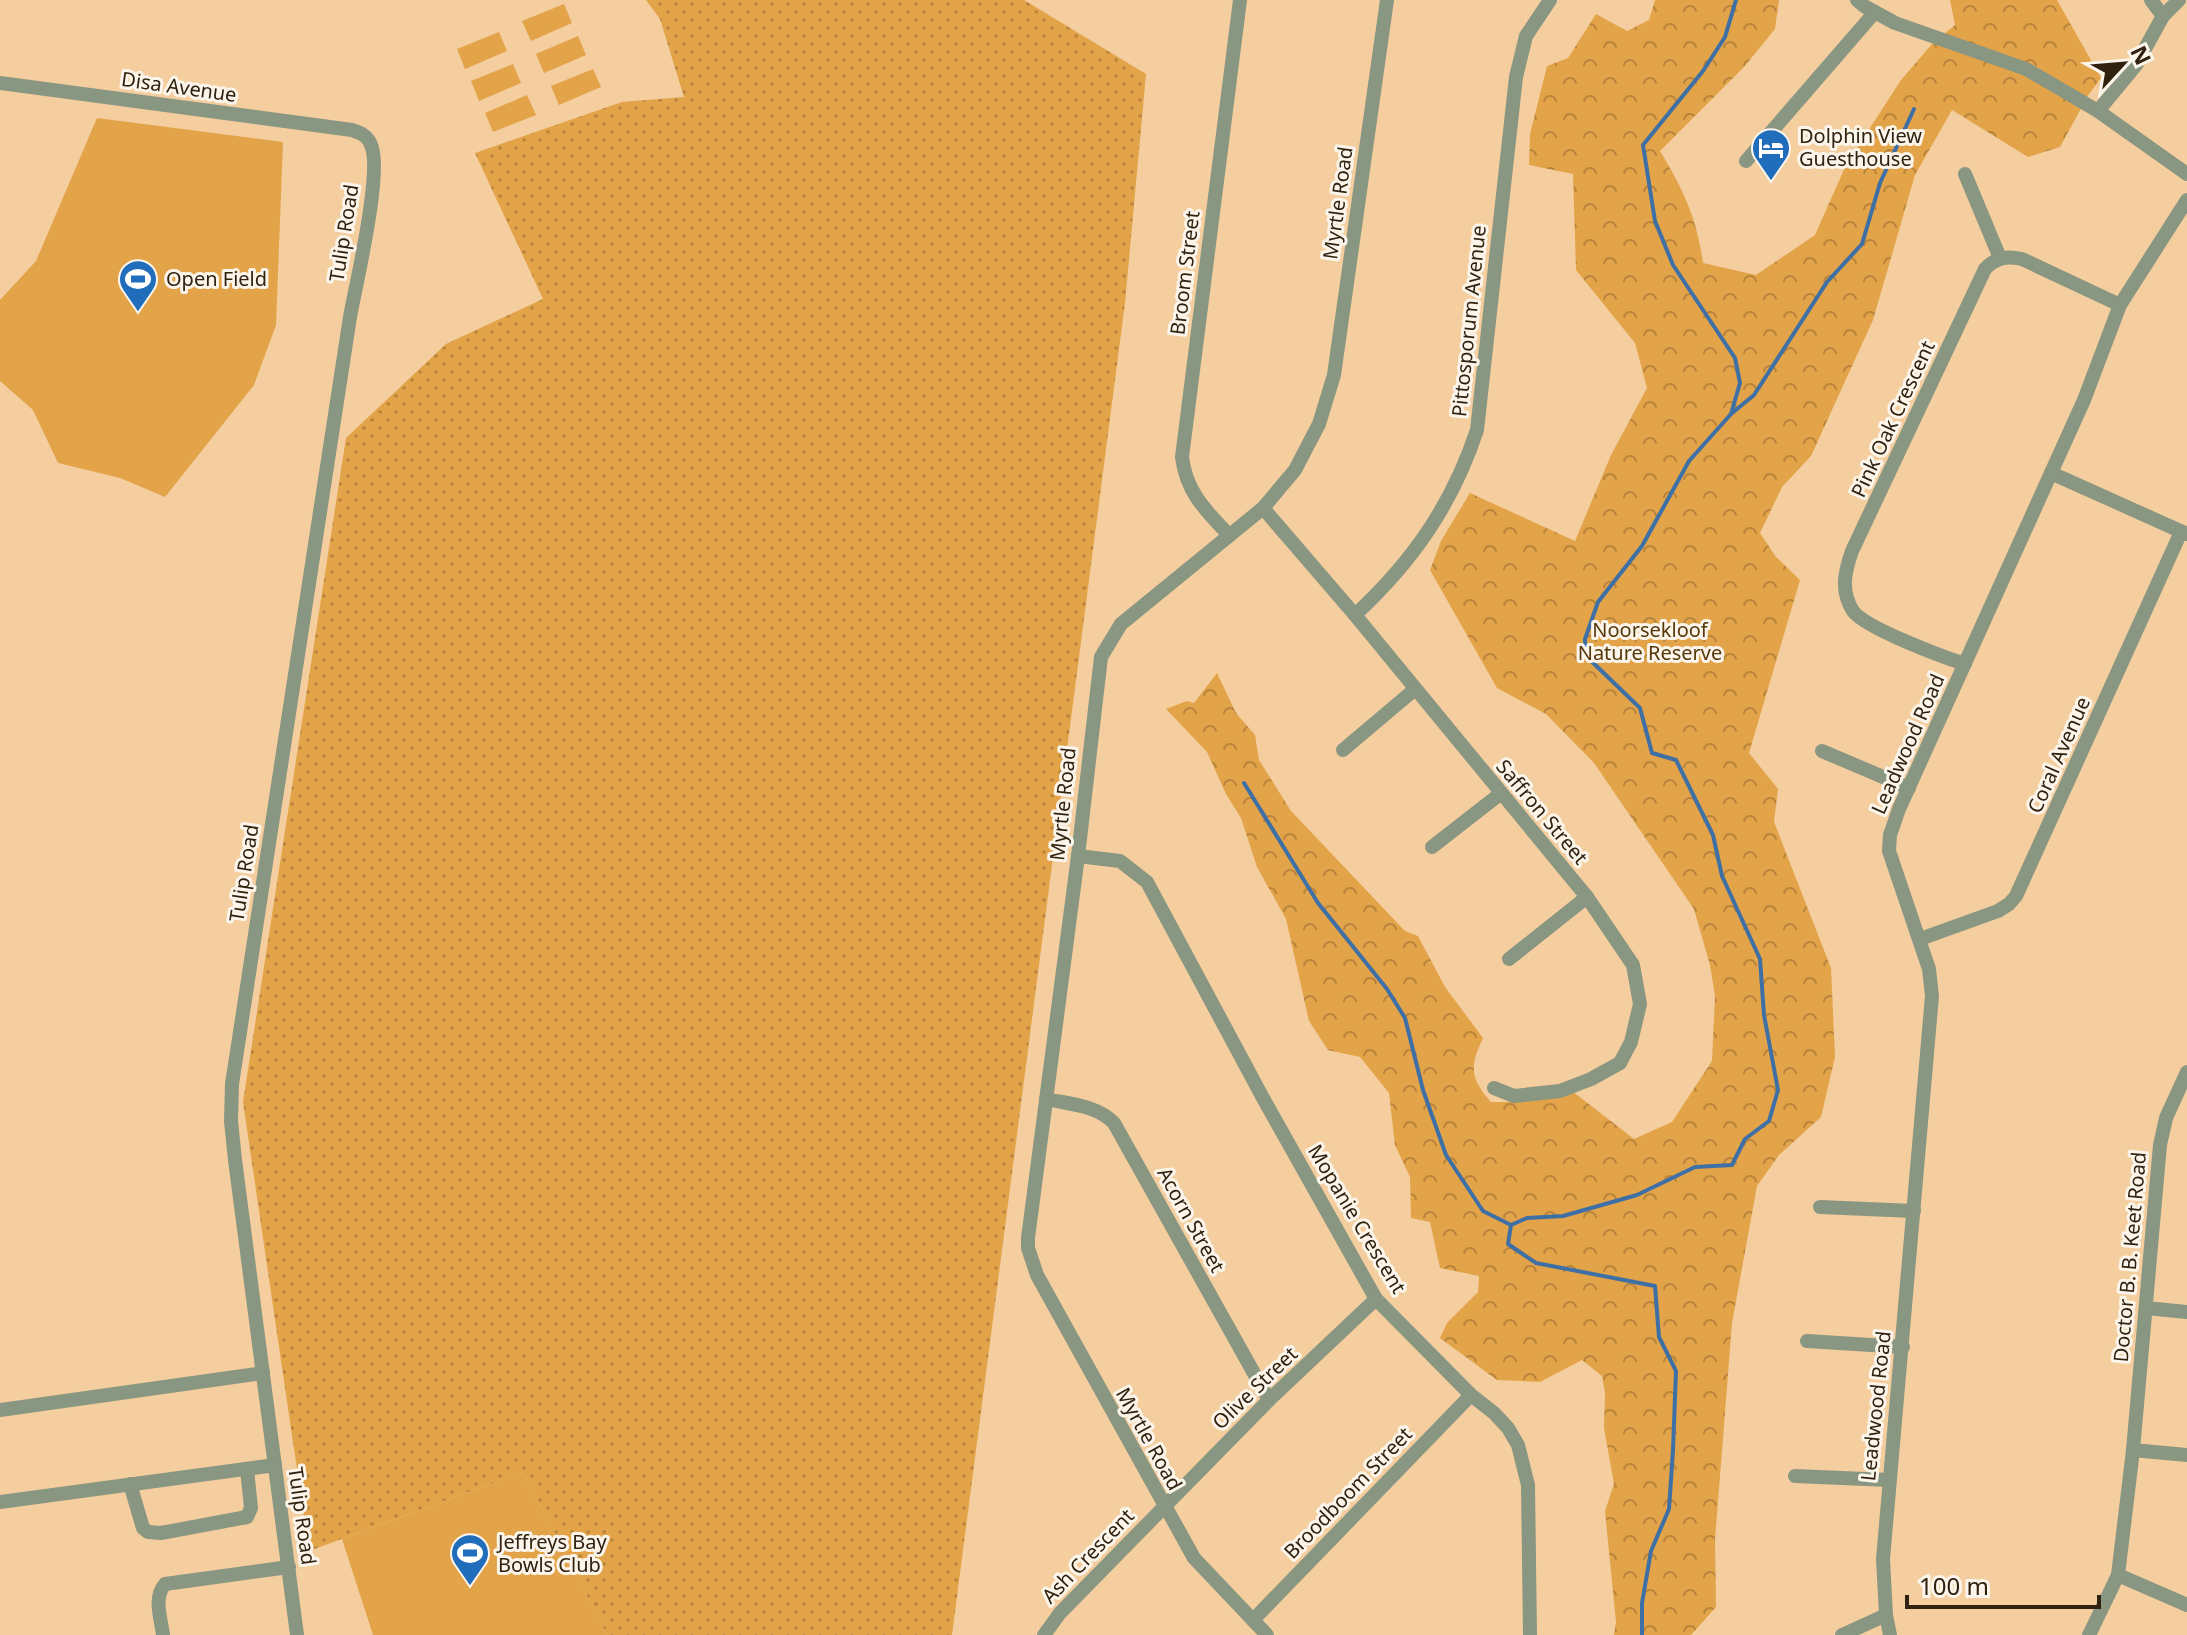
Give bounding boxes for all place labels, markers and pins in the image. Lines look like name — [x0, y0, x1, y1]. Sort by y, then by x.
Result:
place label: Dolphin View Guesthouse — [1799, 122, 1922, 172]
hotel icon: Dolphin View Guesthouse — [1750, 127, 1792, 182]
sports icon: Open Field — [117, 258, 159, 313]
place label: Open Field — [166, 265, 267, 292]
place label: Jeffreys Bay Bowls Club — [496, 1528, 607, 1578]
sports icon: Jeffreys Bay Bowls Club — [449, 1532, 491, 1587]

